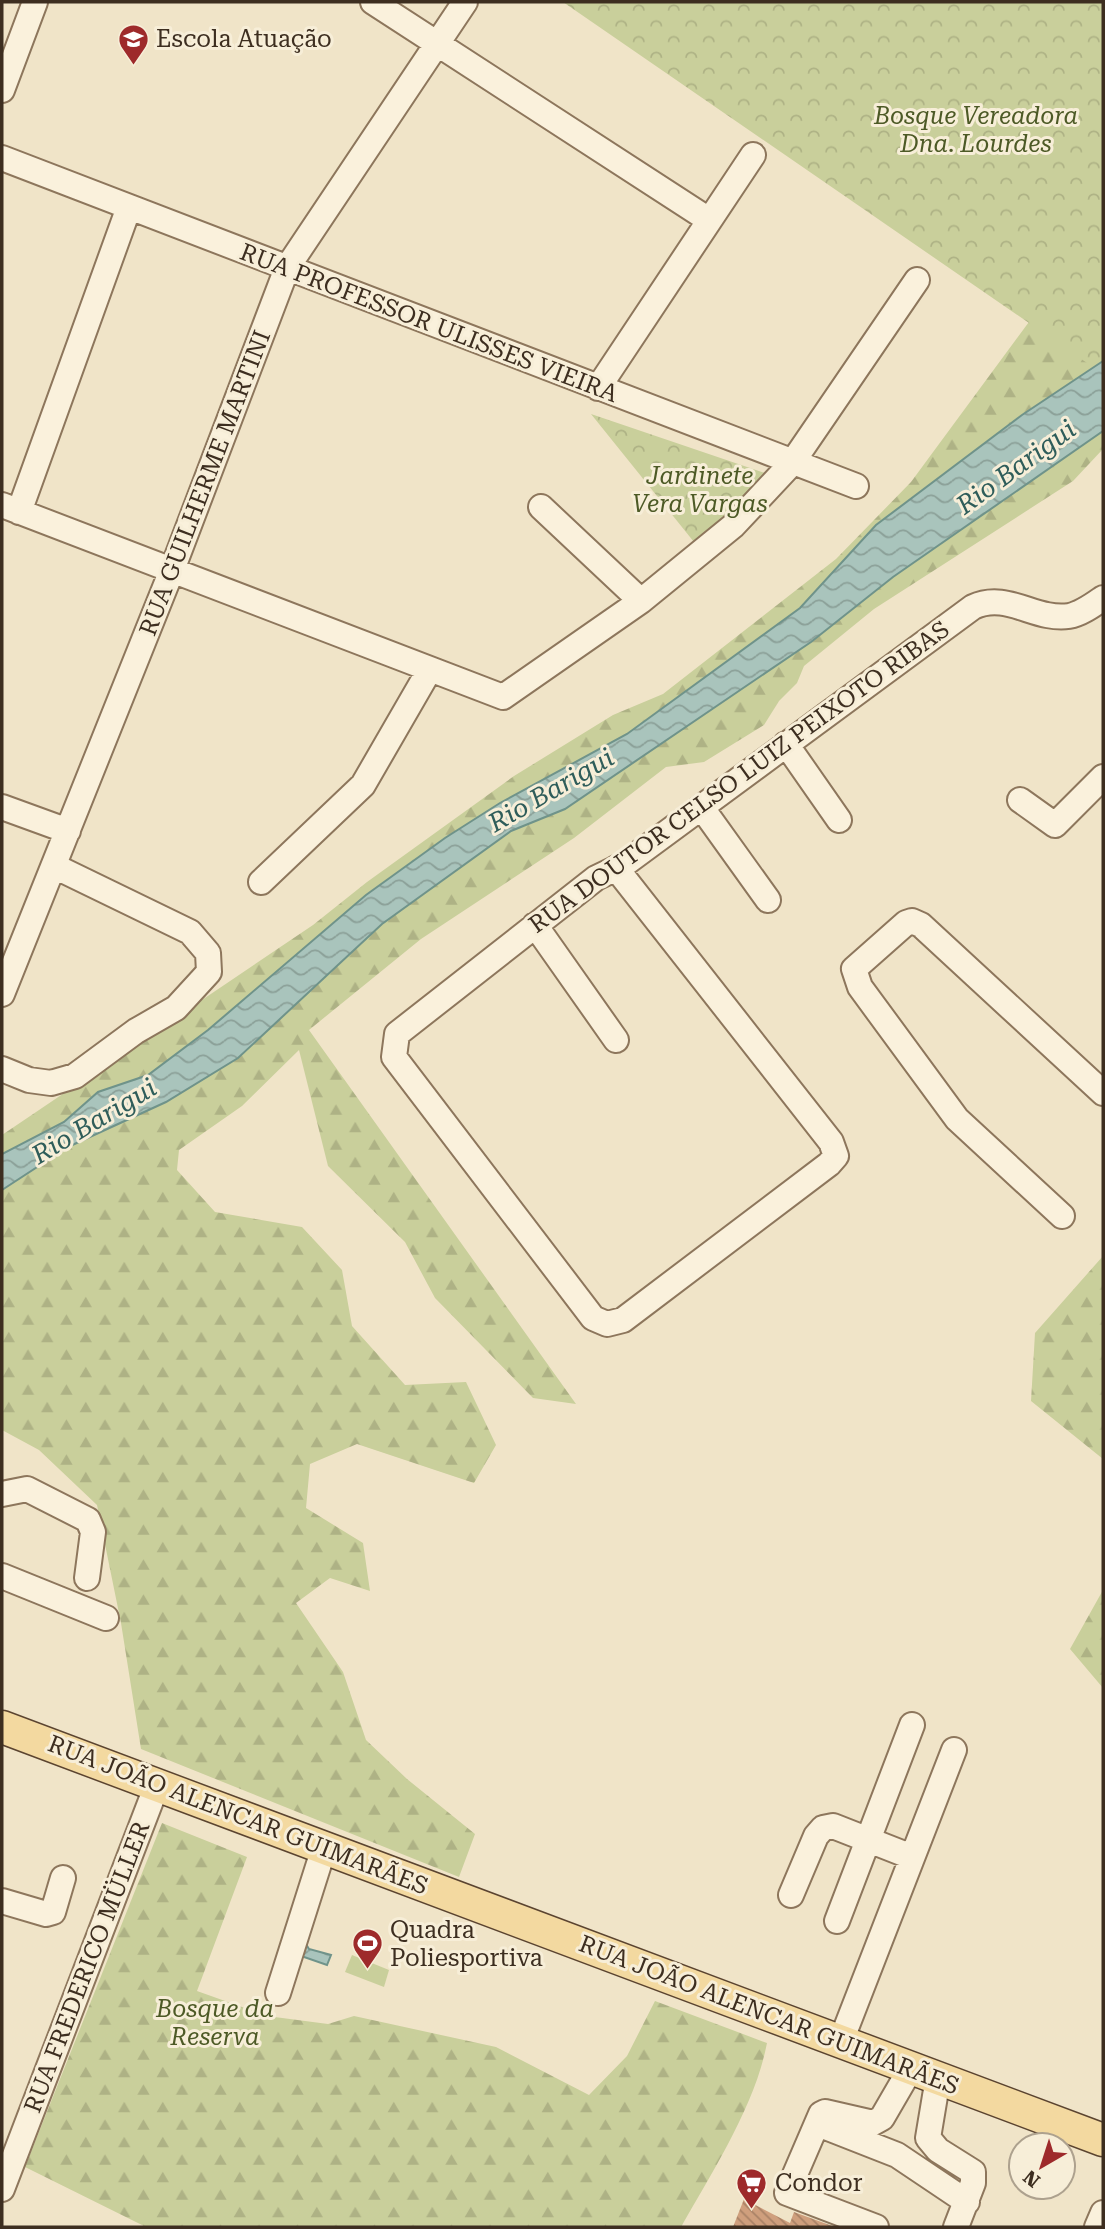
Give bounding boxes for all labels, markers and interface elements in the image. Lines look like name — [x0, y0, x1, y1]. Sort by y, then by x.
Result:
school or university icon: Escola Atuação — [116, 22, 150, 66]
place label: Escola Atuação — [156, 25, 332, 53]
park label: Bosque Vereadora Dna. Lourdes — [873, 102, 1078, 158]
street label: RUA PROFESSOR ULISSES VIEIRA — [236, 238, 622, 408]
street label: RUA GUILHERME MARTINI — [134, 326, 276, 640]
water label: Rio Barigui — [950, 414, 1081, 521]
park label: Jardinete Vera Vargas — [632, 462, 768, 518]
street label: RUA DOUTOR CELSO LUIZ PEIXOTO RIBAS — [523, 615, 955, 939]
water label: Rio Barigui — [482, 742, 619, 838]
water label: Rio Barigui — [26, 1072, 162, 1170]
street label: RUA JOÃO ALENCAR GUIMARÃES — [44, 1728, 432, 1901]
street label: RUA FREDERICO MÜLLER — [17, 1817, 156, 2117]
place label: Quadra Poliesportiva — [390, 1916, 543, 1972]
sports icon: Quadra Poliesportiva — [350, 1927, 384, 1971]
street label: RUA JOÃO ALENCAR GUIMARÃES — [575, 1928, 963, 2101]
park label: Bosque da Reserva — [155, 1995, 274, 2051]
north arrow — [1007, 2131, 1077, 2201]
text: N — [1018, 2165, 1045, 2192]
supermarket icon: Condor — [735, 2166, 769, 2210]
place label: Condor — [775, 2169, 863, 2197]

